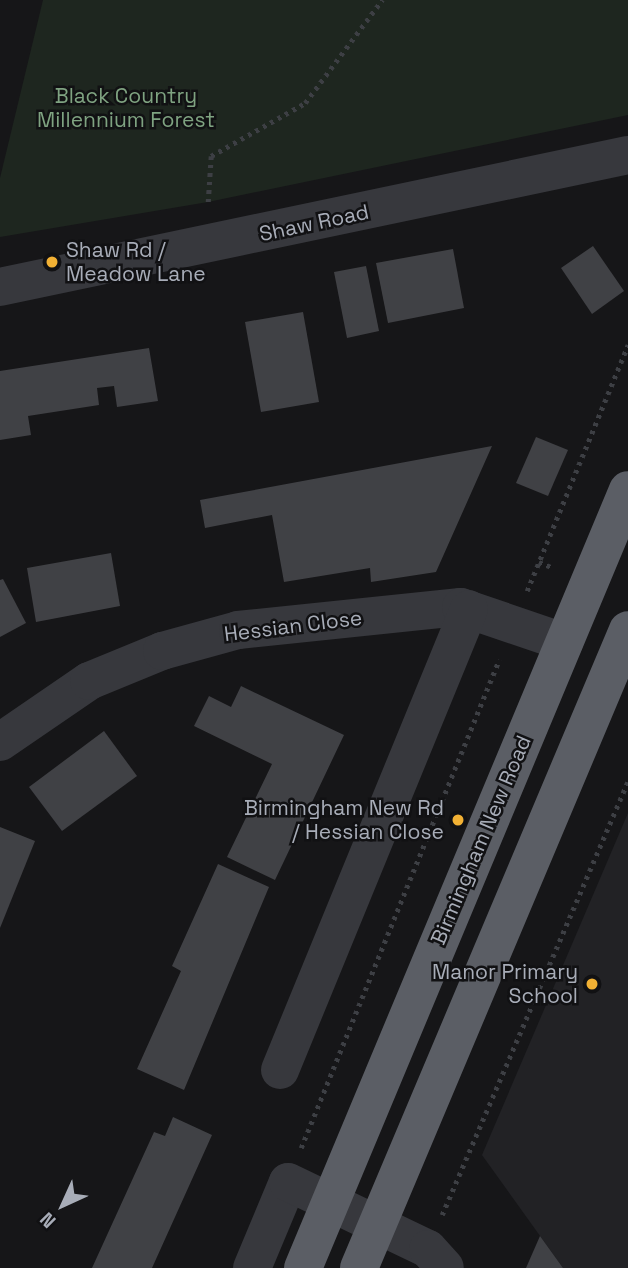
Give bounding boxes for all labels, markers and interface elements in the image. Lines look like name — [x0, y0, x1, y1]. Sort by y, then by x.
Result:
park label: Black Country Millennium Forest — [37, 83, 215, 133]
street label: Shaw Road — [257, 199, 371, 247]
place label: Shaw Rd / Meadow Lane — [66, 237, 206, 287]
marker: Shaw Rd / Meadow Lane — [44, 254, 60, 270]
street label: Hessian Close — [223, 605, 363, 647]
street label: Birmingham New Road — [425, 732, 537, 948]
place label: Birmingham New Rd / Hessian Close — [244, 795, 444, 845]
marker: Birmingham New Rd / Hessian Close — [450, 812, 466, 828]
place label: Manor Primary School — [432, 959, 578, 1009]
marker: Manor Primary School — [584, 976, 600, 992]
north arrow — [28, 1170, 98, 1240]
text: N — [34, 1207, 61, 1234]

